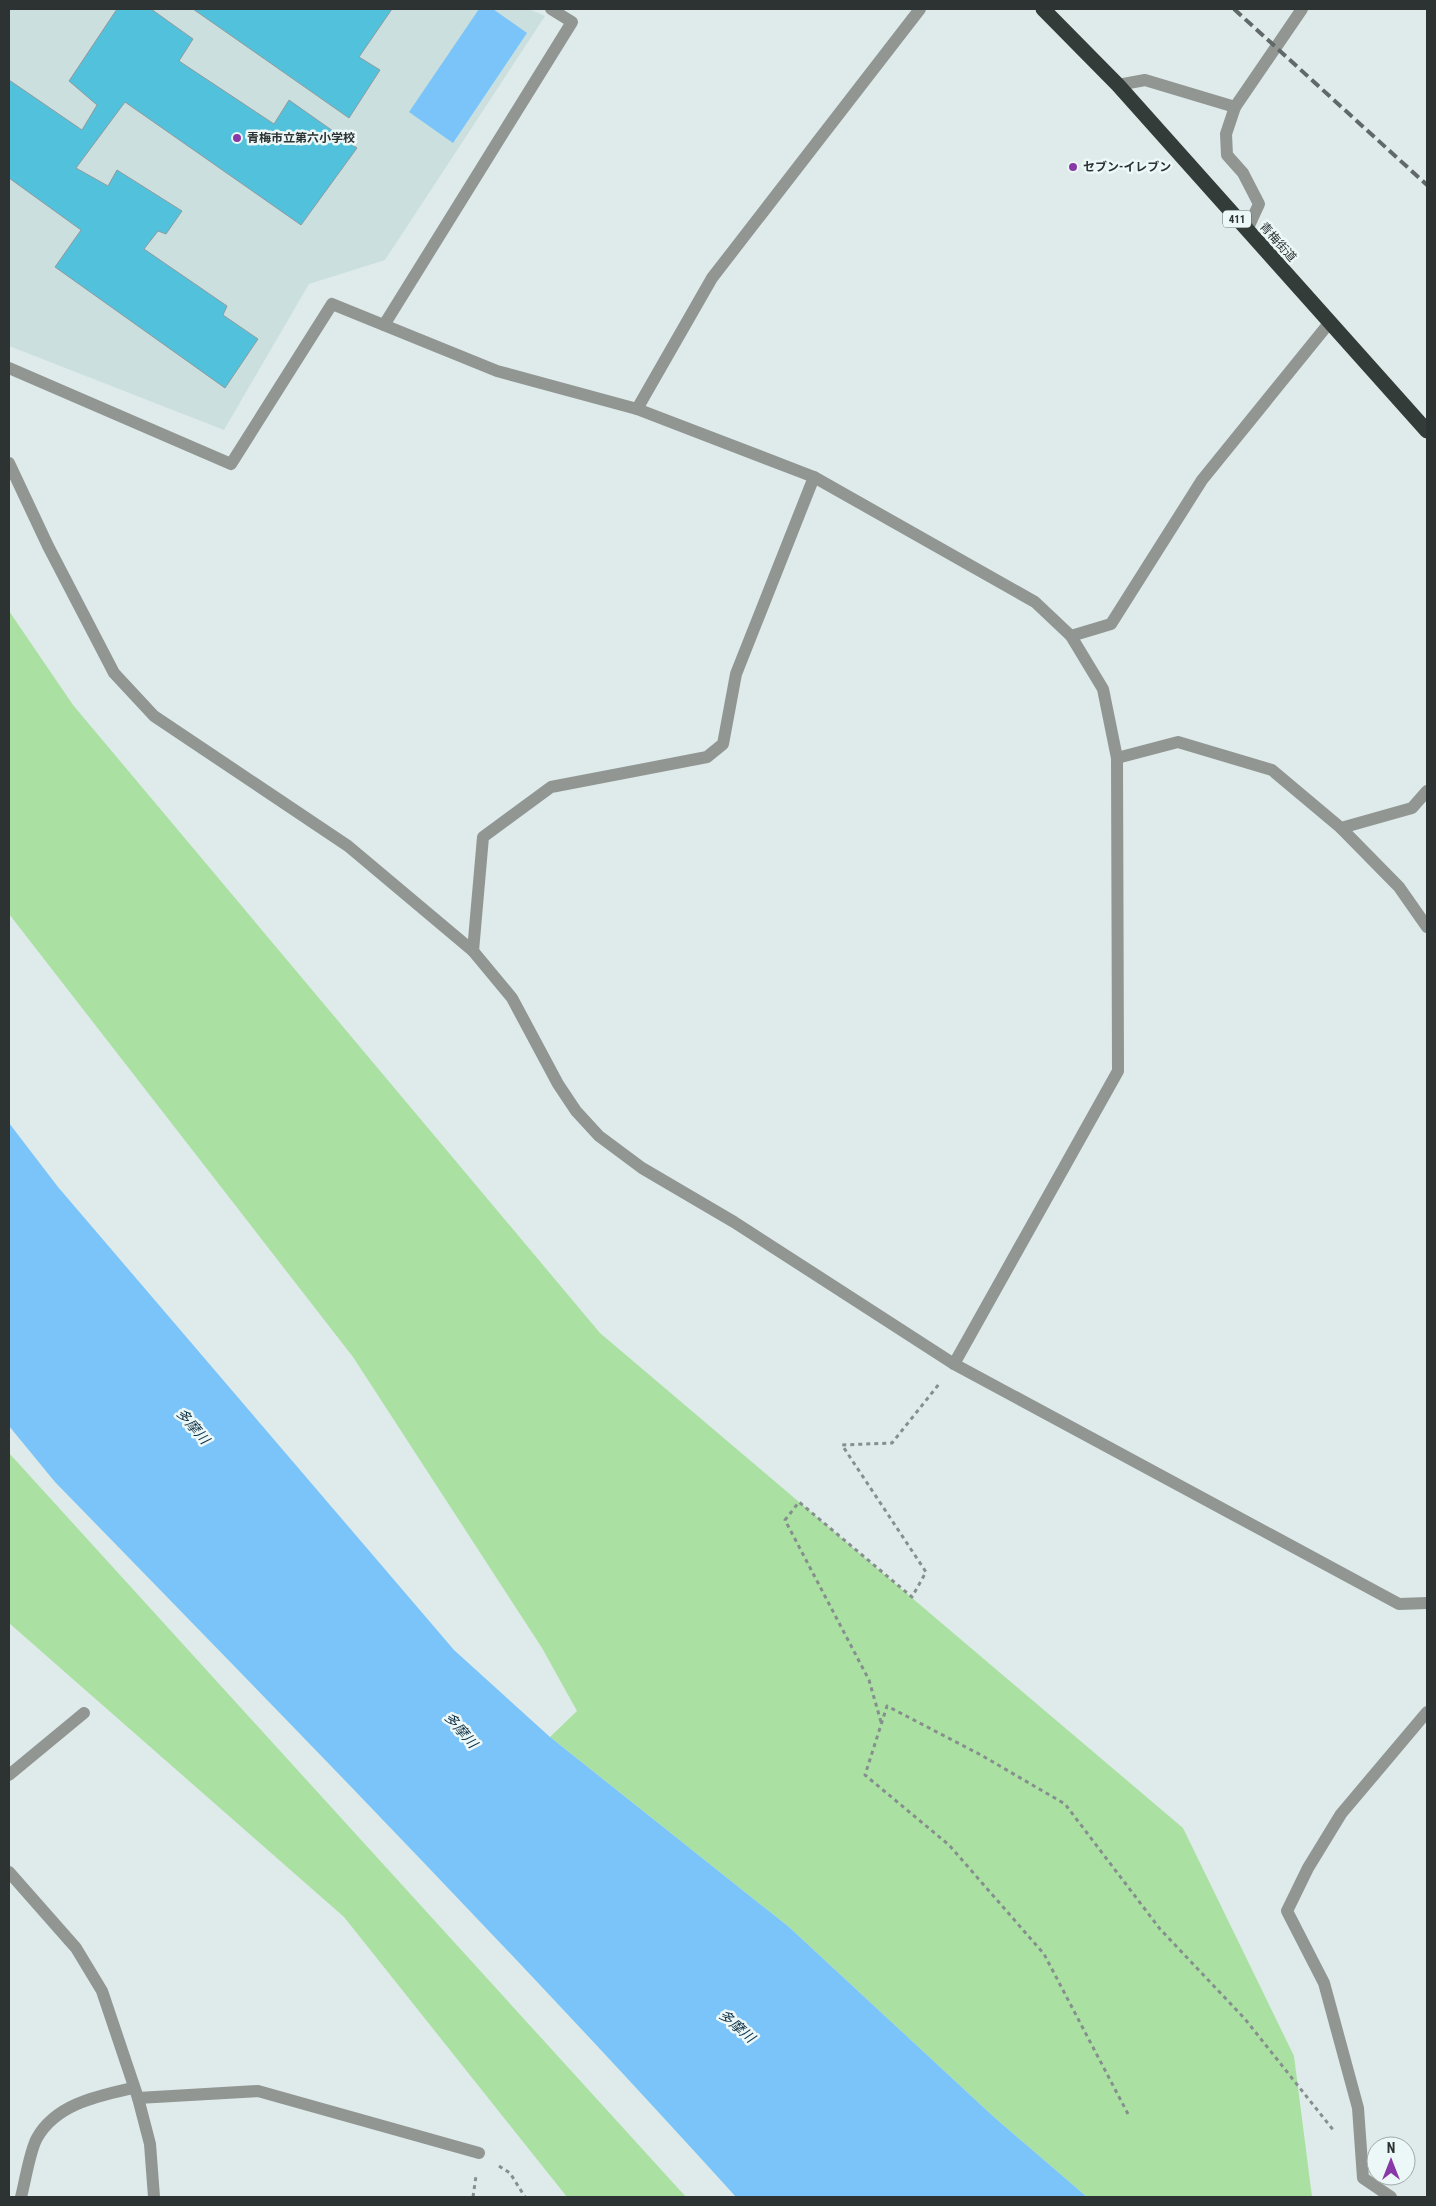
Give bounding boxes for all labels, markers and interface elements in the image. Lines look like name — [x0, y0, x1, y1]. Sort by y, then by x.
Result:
place label: 青梅市立第六小学校 — [247, 131, 355, 145]
marker: 青梅市立第六小学校 — [231, 132, 243, 144]
place label: セブン-イレブン — [1083, 160, 1171, 174]
marker: セブン-イレブン — [1067, 161, 1079, 173]
road number: 411 — [1223, 210, 1251, 228]
street label: 青梅街道 — [1257, 219, 1299, 265]
water label: 多摩川 — [173, 1405, 214, 1449]
water label: 多摩川 — [441, 1709, 482, 1753]
water label: 多摩川 — [716, 2006, 760, 2047]
north arrow — [1366, 2136, 1416, 2186]
text: N — [1387, 2140, 1395, 2156]

